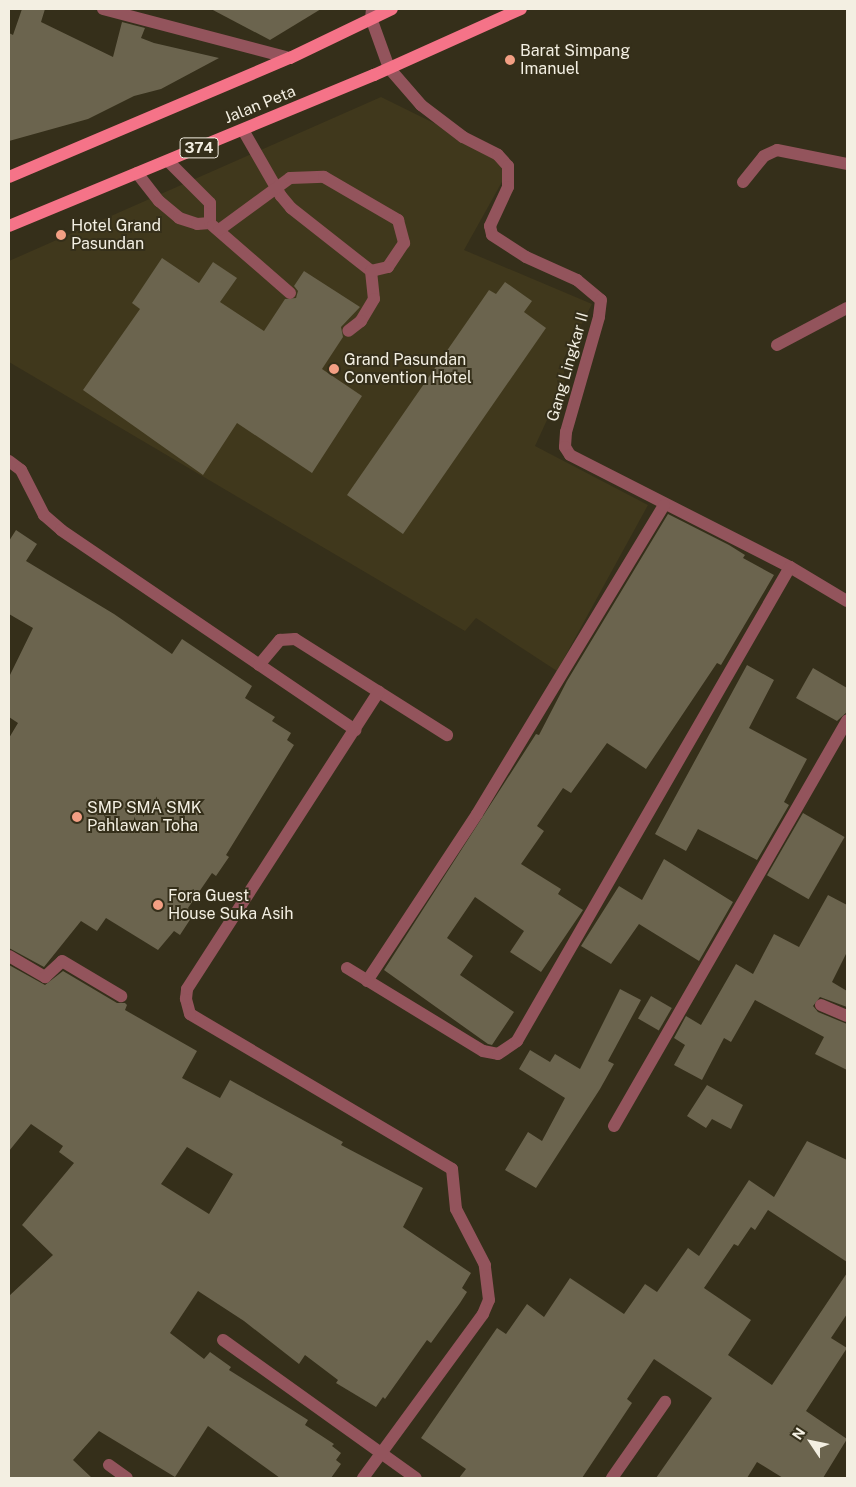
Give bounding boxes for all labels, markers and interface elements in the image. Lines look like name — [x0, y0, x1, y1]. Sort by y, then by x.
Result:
place label: Barat Simpang Imanuel — [520, 41, 630, 79]
marker: Barat Simpang Imanuel — [504, 54, 516, 66]
street label: Jalan Peta — [221, 82, 299, 128]
road number: 374 — [179, 136, 219, 160]
place label: Hotel Grand Pasundan — [71, 216, 161, 254]
marker: Hotel Grand Pasundan — [55, 229, 67, 241]
street label: Gang Lingkar II — [543, 310, 593, 424]
place label: Grand Pasundan Convention Hotel — [344, 350, 472, 388]
marker: Grand Pasundan Convention Hotel — [328, 363, 340, 375]
place label: SMP SMA SMK Pahlawan Toha — [87, 798, 202, 836]
marker: SMP SMA SMK Pahlawan Toha — [71, 811, 83, 823]
place label: Fora Guest House Suka Asih — [168, 886, 294, 924]
marker: Fora Guest House Suka Asih — [152, 899, 164, 911]
north arrow — [786, 1417, 836, 1467]
text: N — [789, 1425, 808, 1443]

